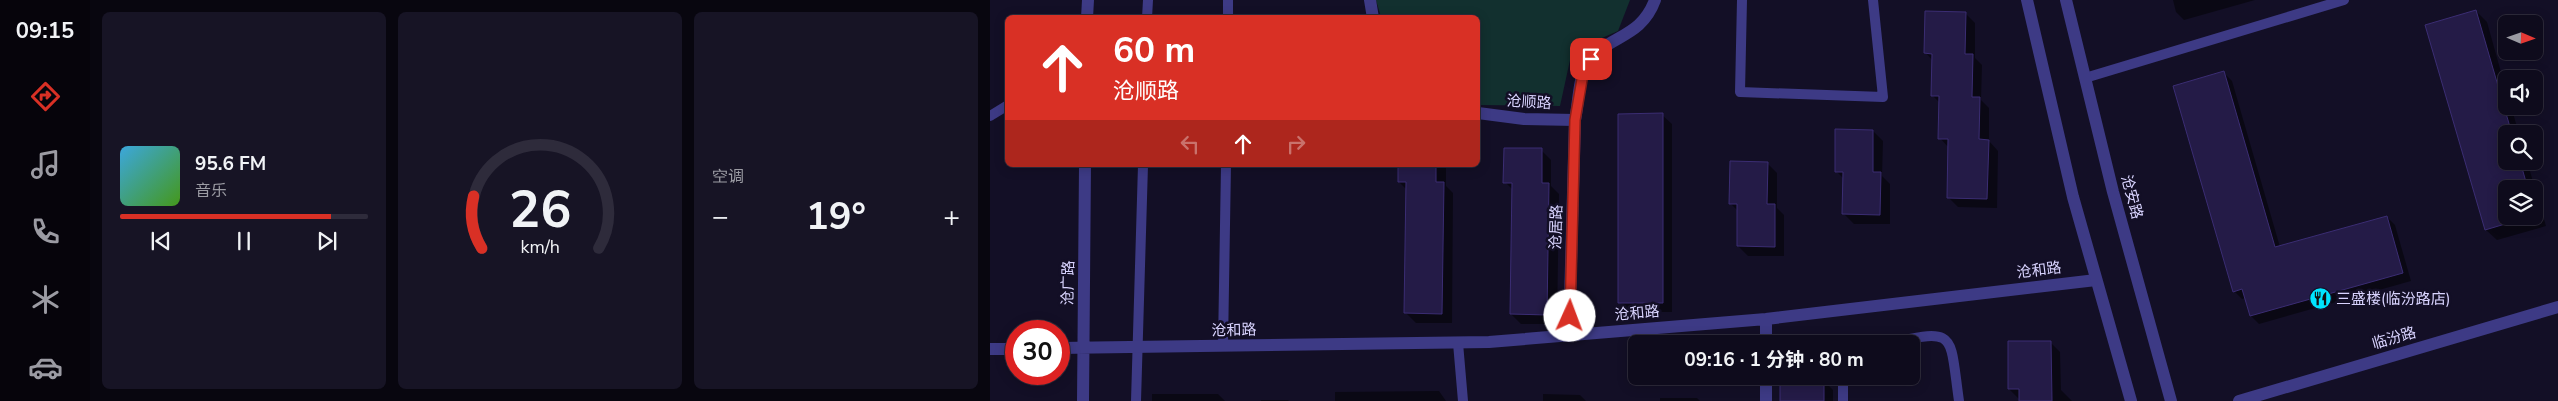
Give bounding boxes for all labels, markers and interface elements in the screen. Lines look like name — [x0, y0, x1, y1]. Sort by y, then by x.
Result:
north arrow — [2498, 15, 2542, 60]
map controls — [2498, 15, 2543, 225]
text: 09:15 — [16, 16, 74, 46]
text: 60 m — [1113, 27, 1195, 74]
icon: ahead — [1030, 35, 1095, 100]
pin — [1570, 38, 1612, 80]
icon: arrive — [1577, 45, 1605, 73]
button: sound — [2498, 70, 2543, 115]
text: 沧顺路 — [1113, 76, 1179, 106]
icon: directions — [28, 79, 63, 114]
street label: 沧顺路 — [1506, 91, 1552, 113]
button: search — [2498, 125, 2543, 170]
icon: left — [1176, 130, 1204, 158]
icon: ahead — [1229, 130, 1257, 158]
icon: right — [1282, 130, 1310, 158]
icon: music — [28, 147, 63, 182]
text: 95.6 FM — [195, 151, 266, 177]
text: 空调 — [712, 166, 744, 188]
street label: 沧安路 — [2117, 173, 2147, 221]
text: 26 — [509, 174, 571, 245]
text: 音乐 — [195, 180, 227, 202]
button: layers — [2498, 180, 2543, 225]
text: 19° — [806, 191, 866, 242]
text: − — [712, 198, 729, 236]
text: + — [943, 198, 960, 236]
street label: 沧居路 — [1545, 204, 1567, 250]
icon: phone — [28, 214, 63, 249]
icon: previous — [147, 227, 175, 255]
icon: pause — [230, 227, 258, 255]
icon: next — [313, 227, 341, 255]
text: km/h — [520, 235, 560, 259]
street label: 沧和路 — [2015, 257, 2063, 283]
street label: 沧广路 — [1058, 260, 1078, 306]
icon: climate — [28, 282, 63, 317]
restaurant icon: 三盛楼(临汾路店) — [2308, 287, 2332, 311]
position arrow — [1543, 289, 1595, 341]
place label: 三盛楼(临汾路店) — [2336, 289, 2451, 309]
street label: 沧和路 — [1614, 301, 1660, 325]
speed limit sign: 30 — [1005, 320, 1070, 385]
street label: 沧和路 — [1211, 320, 1257, 340]
street label: 临汾路 — [2370, 322, 2418, 354]
text: 09:16 · 1 分钟 · 80 m — [1684, 347, 1864, 373]
icon: car — [28, 350, 63, 385]

